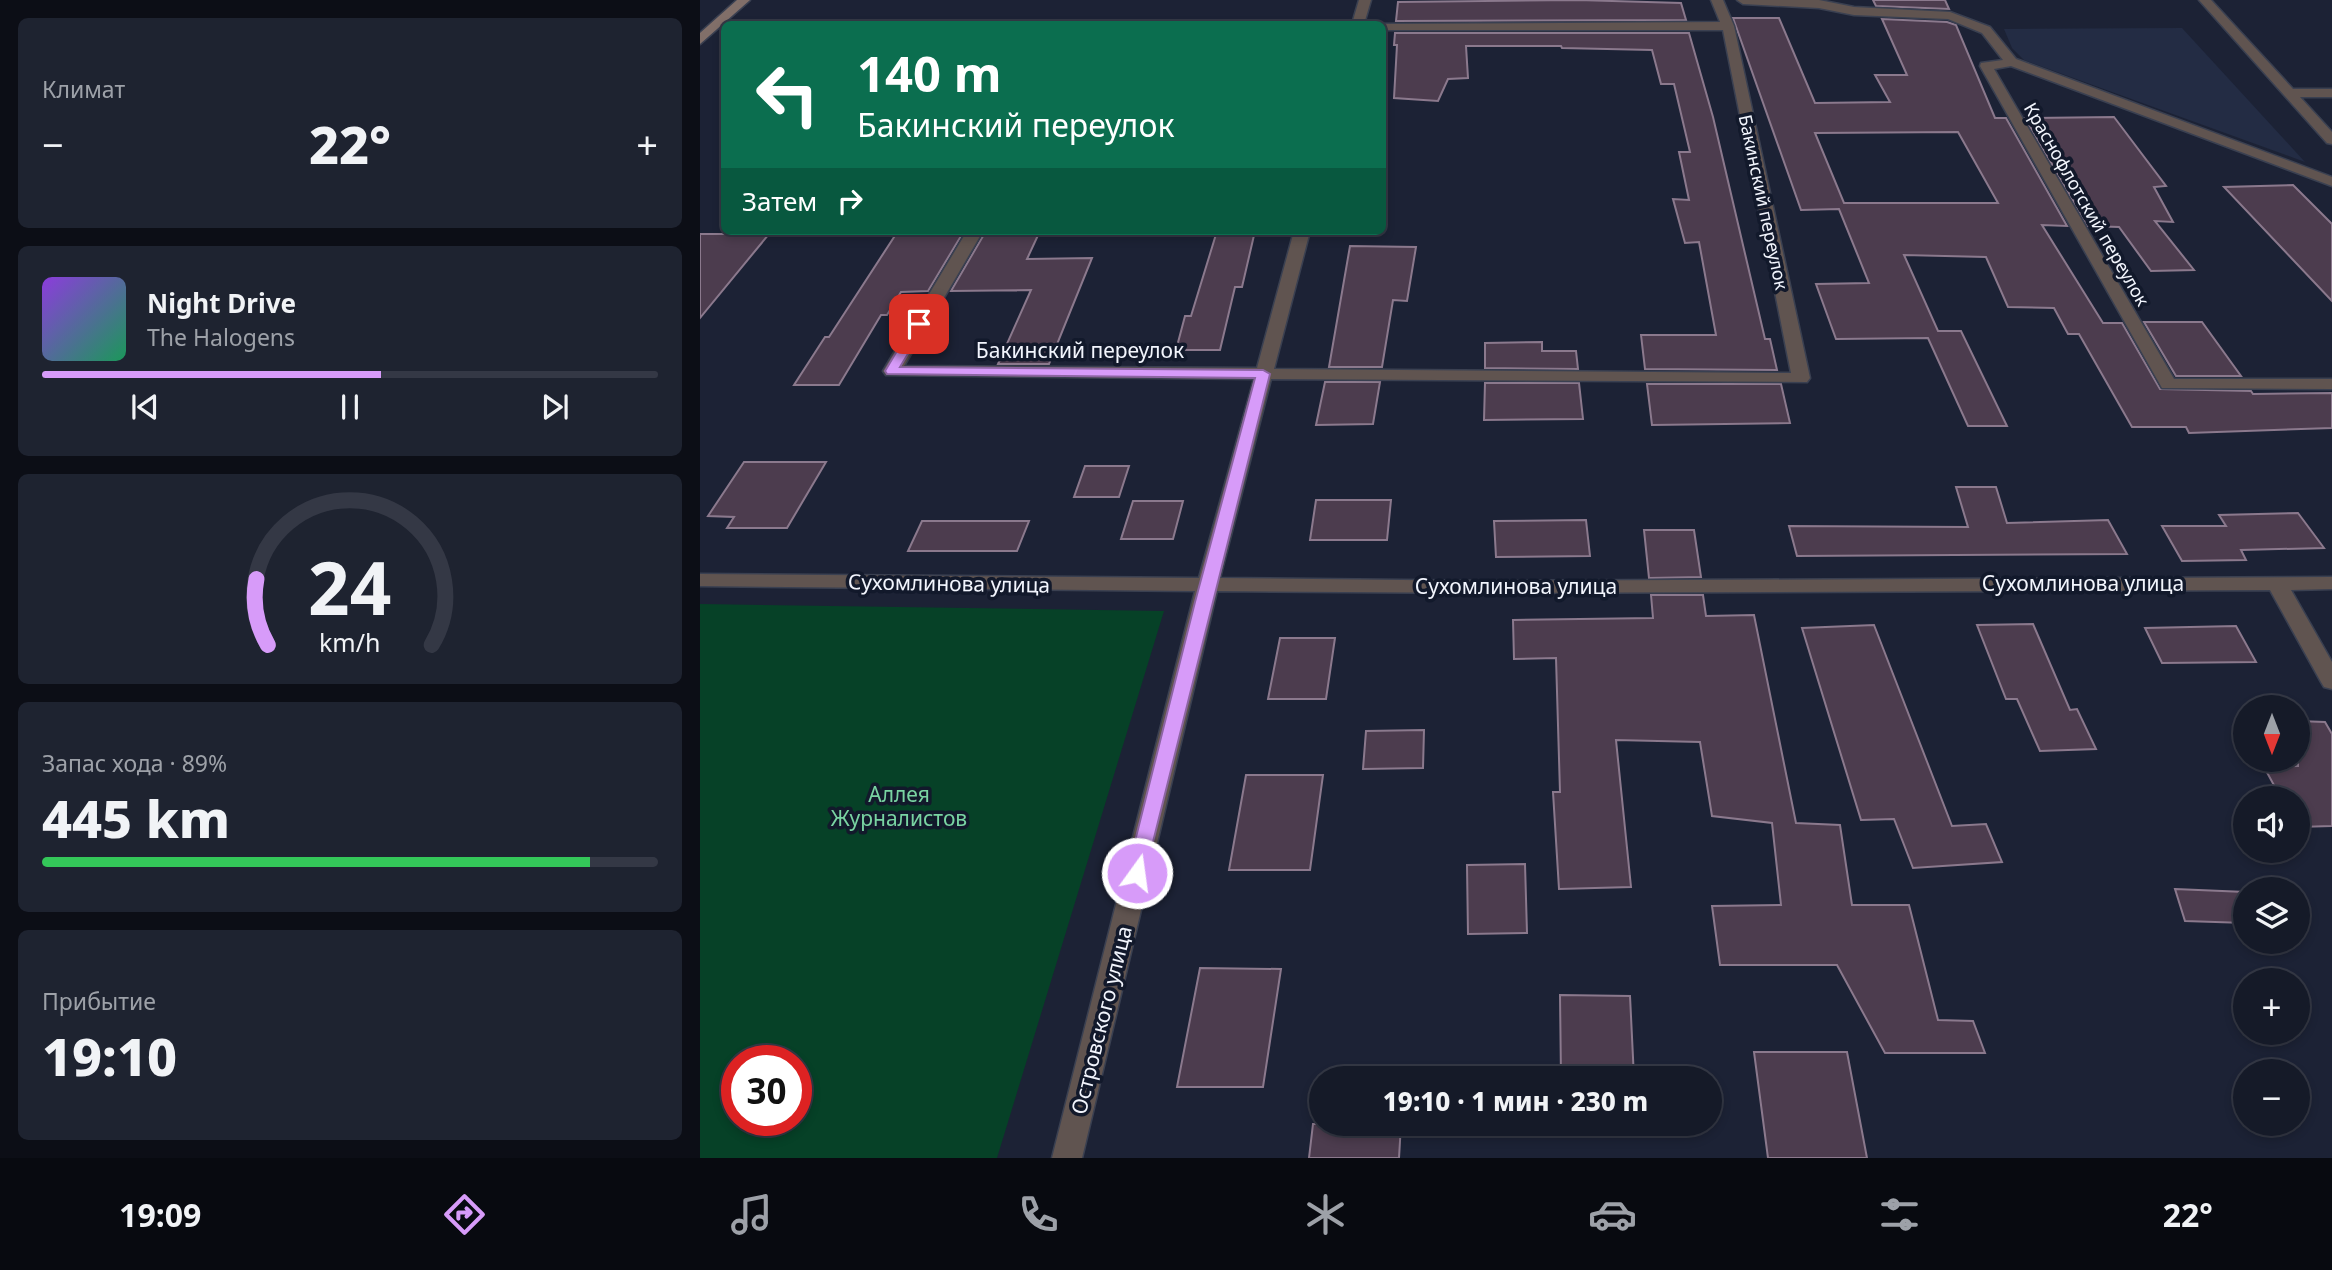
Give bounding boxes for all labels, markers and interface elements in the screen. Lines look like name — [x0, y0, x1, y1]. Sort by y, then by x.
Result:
text: 140 m — [857, 40, 1002, 106]
icon: left — [742, 49, 833, 140]
text: Климат — [42, 73, 125, 105]
street label: Краснофлотский переулок — [2019, 98, 2155, 310]
text: Бакинский переулок — [857, 103, 1174, 146]
text: 22° — [309, 108, 391, 179]
street label: Бакинский переулок — [1734, 112, 1794, 292]
text: − — [42, 118, 64, 170]
text: + — [636, 118, 658, 170]
icon: right — [831, 182, 869, 220]
text: Затем — [742, 183, 817, 219]
text: Night Drive — [147, 285, 296, 321]
pin — [889, 294, 949, 354]
icon: arrive — [900, 305, 938, 343]
text: The Halogens — [147, 321, 295, 353]
street label: Бакинский переулок — [976, 336, 1184, 364]
icon: previous — [126, 388, 164, 426]
icon: pause — [331, 388, 369, 426]
icon: next — [536, 388, 574, 426]
text: 24 — [308, 537, 392, 636]
street label: Сухомлинова улица — [848, 567, 1050, 599]
street label: Сухомлинова улица — [1982, 569, 2184, 597]
street label: Сухомлинова улица — [1415, 572, 1617, 600]
text: km/h — [319, 625, 381, 659]
north arrow — [2233, 695, 2310, 772]
map controls — [2233, 695, 2310, 1136]
text: Запас хода · 89% — [42, 747, 227, 779]
park label: Аллея Журналистов — [831, 780, 967, 832]
text: 445 km — [42, 782, 230, 853]
button: sound — [2233, 786, 2310, 863]
position arrow — [1100, 836, 1174, 910]
button: layers — [2233, 877, 2310, 954]
street label: Островского улица — [1064, 923, 1138, 1117]
button: + — [2233, 968, 2310, 1045]
text: Прибытие — [42, 985, 156, 1017]
text: 19:10 — [42, 1020, 177, 1091]
speed limit sign: 30 — [721, 1045, 812, 1136]
button: − — [2233, 1059, 2310, 1136]
text: 19:10 · 1 мин · 230 m — [1383, 1083, 1648, 1119]
icon: directions — [440, 1190, 489, 1239]
icon: music — [727, 1190, 776, 1239]
icon: phone — [1014, 1190, 1063, 1239]
icon: climate — [1301, 1190, 1350, 1239]
icon: car — [1588, 1190, 1637, 1239]
icon: filters — [1875, 1190, 1924, 1239]
text: 19:09 — [119, 1193, 201, 1236]
text: 22° — [2163, 1193, 2213, 1236]

